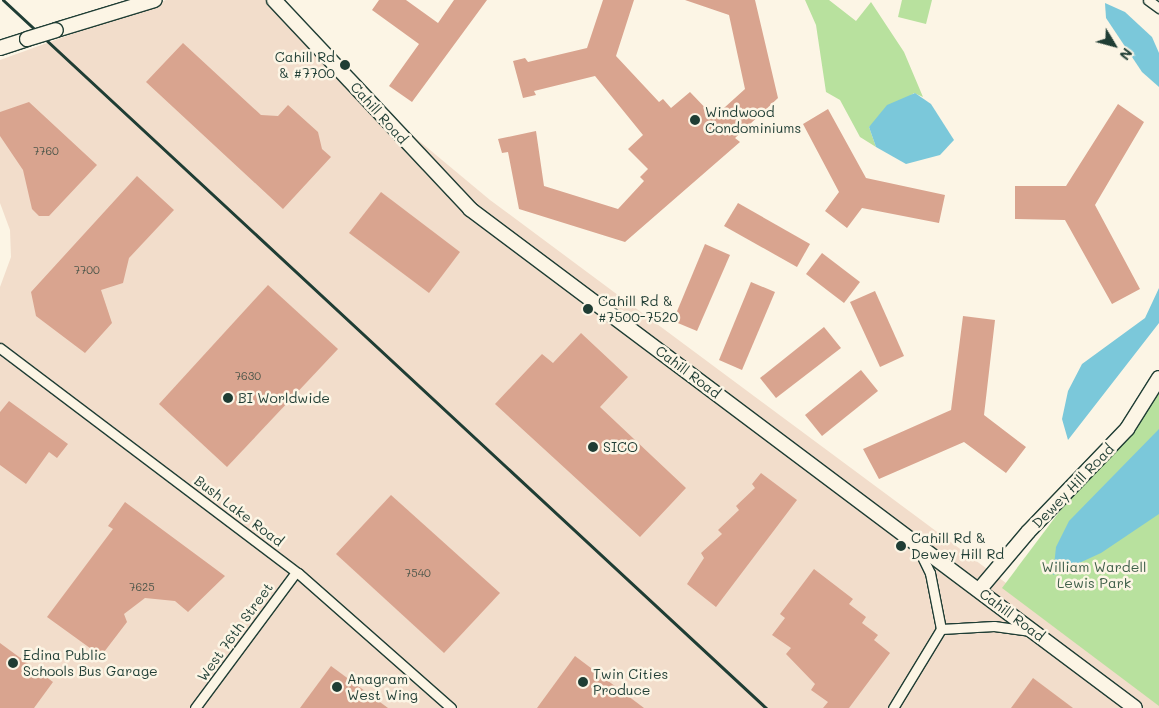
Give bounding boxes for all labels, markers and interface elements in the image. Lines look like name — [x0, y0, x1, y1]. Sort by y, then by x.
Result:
north arrow — [1089, 20, 1139, 70]
text: N — [1116, 44, 1137, 64]
place label: Cahill Rd & #7700 — [275, 49, 335, 82]
marker: Cahill Rd & #7700 — [339, 59, 351, 71]
street label: Cahill Road — [347, 79, 411, 147]
place label: Windwood Condominiums — [705, 104, 801, 136]
marker: Windwood Condominiums — [689, 114, 701, 126]
house number: 7760 — [33, 144, 59, 158]
house number: 7700 — [74, 263, 100, 277]
place label: Cahill Rd & #7500-7520 — [598, 293, 678, 326]
marker: Cahill Rd & #7500-7520 — [582, 303, 594, 315]
street label: Cahill Road — [652, 342, 724, 402]
house number: 7630 — [235, 369, 261, 383]
place label: BI Worldwide — [238, 390, 330, 406]
marker: BI Worldwide — [222, 392, 234, 404]
place label: SICO — [603, 439, 638, 455]
marker: SICO — [587, 441, 599, 453]
street label: Dewey Hill Road — [1029, 441, 1117, 531]
street label: Bush Lake Road — [191, 472, 287, 550]
place label: Cahill Rd & Dewey Hill Rd — [911, 530, 1004, 562]
marker: Cahill Rd & Dewey Hill Rd — [895, 540, 907, 552]
park label: William Wardell Lewis Park — [1042, 559, 1146, 592]
house number: 7540 — [405, 566, 431, 580]
street label: West 76th Street — [194, 579, 276, 685]
house number: 7625 — [129, 580, 155, 594]
street label: Cahill Road — [976, 585, 1048, 645]
place label: Edina Public Schools Bus Garage — [23, 647, 158, 680]
marker: Edina Public Schools Bus Garage — [7, 657, 19, 669]
place label: Twin Cities Produce — [593, 666, 668, 699]
place label: Anagram West Wing — [347, 671, 418, 704]
marker: Twin Cities Produce — [577, 676, 589, 688]
marker: Anagram West Wing — [331, 681, 343, 693]

